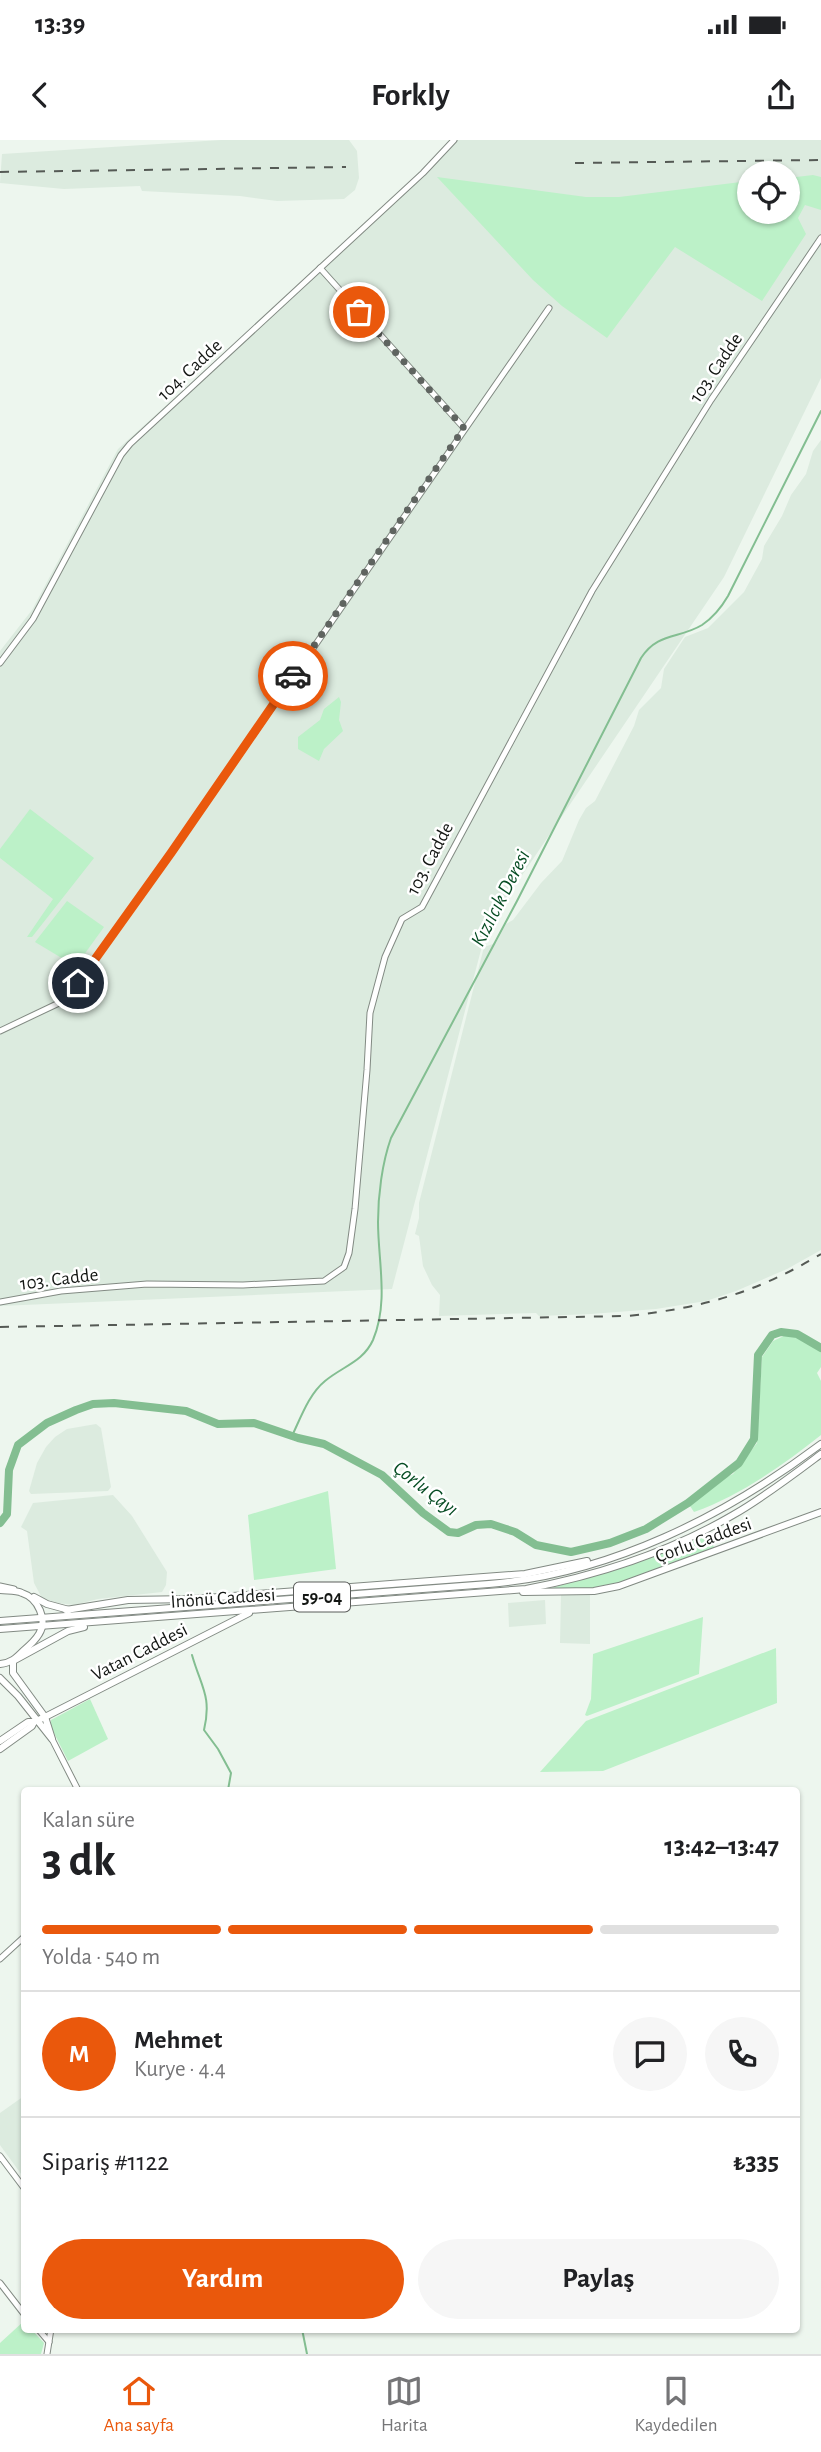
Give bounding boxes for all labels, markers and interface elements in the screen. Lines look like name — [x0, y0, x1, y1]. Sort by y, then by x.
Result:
text: 13:39 — [35, 11, 85, 37]
icon: back — [21, 76, 59, 114]
icon: share — [762, 76, 800, 114]
text: Forkly — [371, 79, 450, 111]
map controls — [737, 161, 800, 224]
button: locate — [737, 161, 800, 224]
pin — [329, 282, 389, 342]
icon: bag — [340, 293, 378, 331]
street label: 103. Cadde — [686, 330, 746, 406]
street label: 104. Cadde — [154, 336, 226, 404]
courier — [258, 641, 328, 711]
icon: car — [274, 657, 312, 695]
street label: 103. Cadde — [403, 819, 457, 898]
water label: Kızılcık Deresi — [467, 846, 534, 950]
pin — [48, 953, 108, 1013]
icon: home — [59, 964, 97, 1002]
street label: 103. Cadde — [19, 1265, 100, 1294]
water label: Çorlu Çayı — [389, 1457, 462, 1520]
street label: Çorlu Caddesi — [653, 1514, 754, 1567]
road number: 59-04 — [294, 1582, 350, 1612]
street label: İnönü Caddesi — [170, 1584, 276, 1612]
street label: Vatan Caddesi — [89, 1620, 191, 1685]
text: Kalan süre — [42, 1809, 135, 1832]
text: 13:42–13:47 — [664, 1833, 779, 1859]
text: 3 dk — [42, 1838, 116, 1884]
text: Yolda · 540 m — [42, 1946, 160, 1969]
button: chat — [613, 2017, 687, 2091]
button: phone — [705, 2017, 779, 2091]
text: Mehmet — [134, 2027, 222, 2053]
text: M — [69, 2041, 89, 2067]
text: Kurye · 4.4 — [134, 2058, 226, 2081]
text: Sipariş #1122 — [42, 2149, 169, 2175]
text: ₺335 — [733, 2149, 779, 2175]
button: Yardım — [42, 2239, 404, 2319]
button: Paylaş — [418, 2239, 779, 2319]
tab: Ana sayfa — [103, 2372, 174, 2437]
tab: Harita — [381, 2372, 428, 2437]
tab: Kaydedilen — [635, 2372, 718, 2437]

